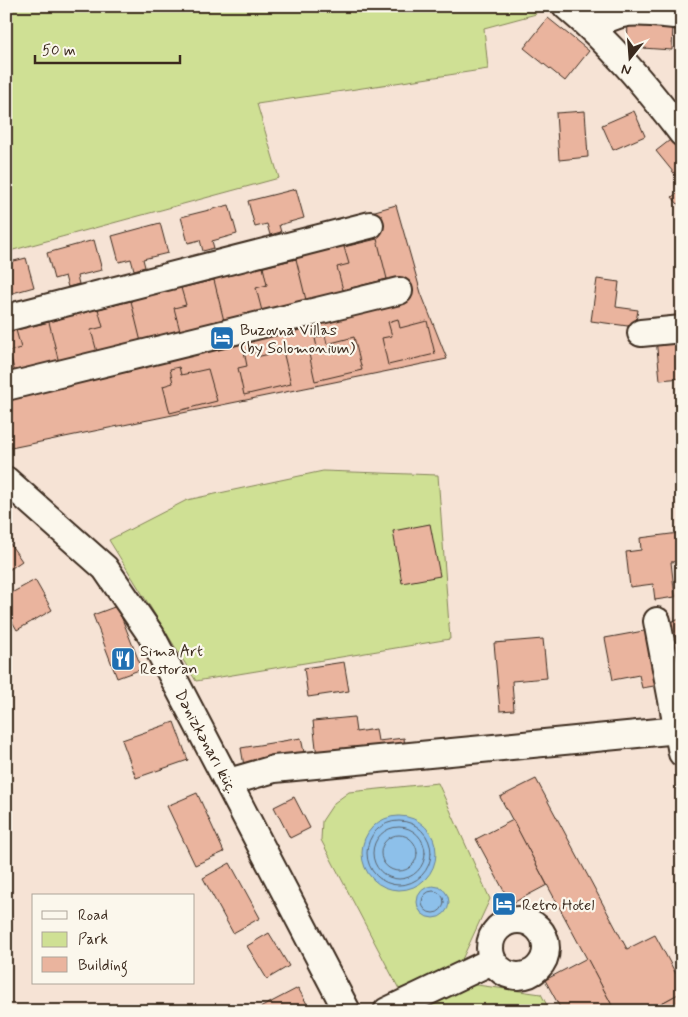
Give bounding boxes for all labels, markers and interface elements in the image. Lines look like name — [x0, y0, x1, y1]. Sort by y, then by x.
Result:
scale bar — [35, 32, 180, 64]
north arrow — [606, 32, 656, 82]
text: 50 m — [42, 41, 76, 61]
text: N — [619, 60, 634, 79]
place label: Buzovna Villas (by Solomonium) — [240, 320, 355, 359]
hotel icon: Buzovna Villas (by Solomonium) — [209, 325, 235, 351]
place label: Sima Art Restoran — [140, 641, 203, 680]
restaurant icon: Sima Art Restoran — [110, 646, 136, 672]
street label: Dənizkənarı küç. — [170, 686, 242, 797]
hotel icon: Retro Hotel — [491, 891, 517, 917]
legend — [32, 894, 195, 984]
place label: Retro Hotel — [522, 895, 595, 916]
text: Road — [78, 906, 108, 926]
text: Park — [78, 930, 108, 950]
text: Building — [78, 956, 128, 977]

